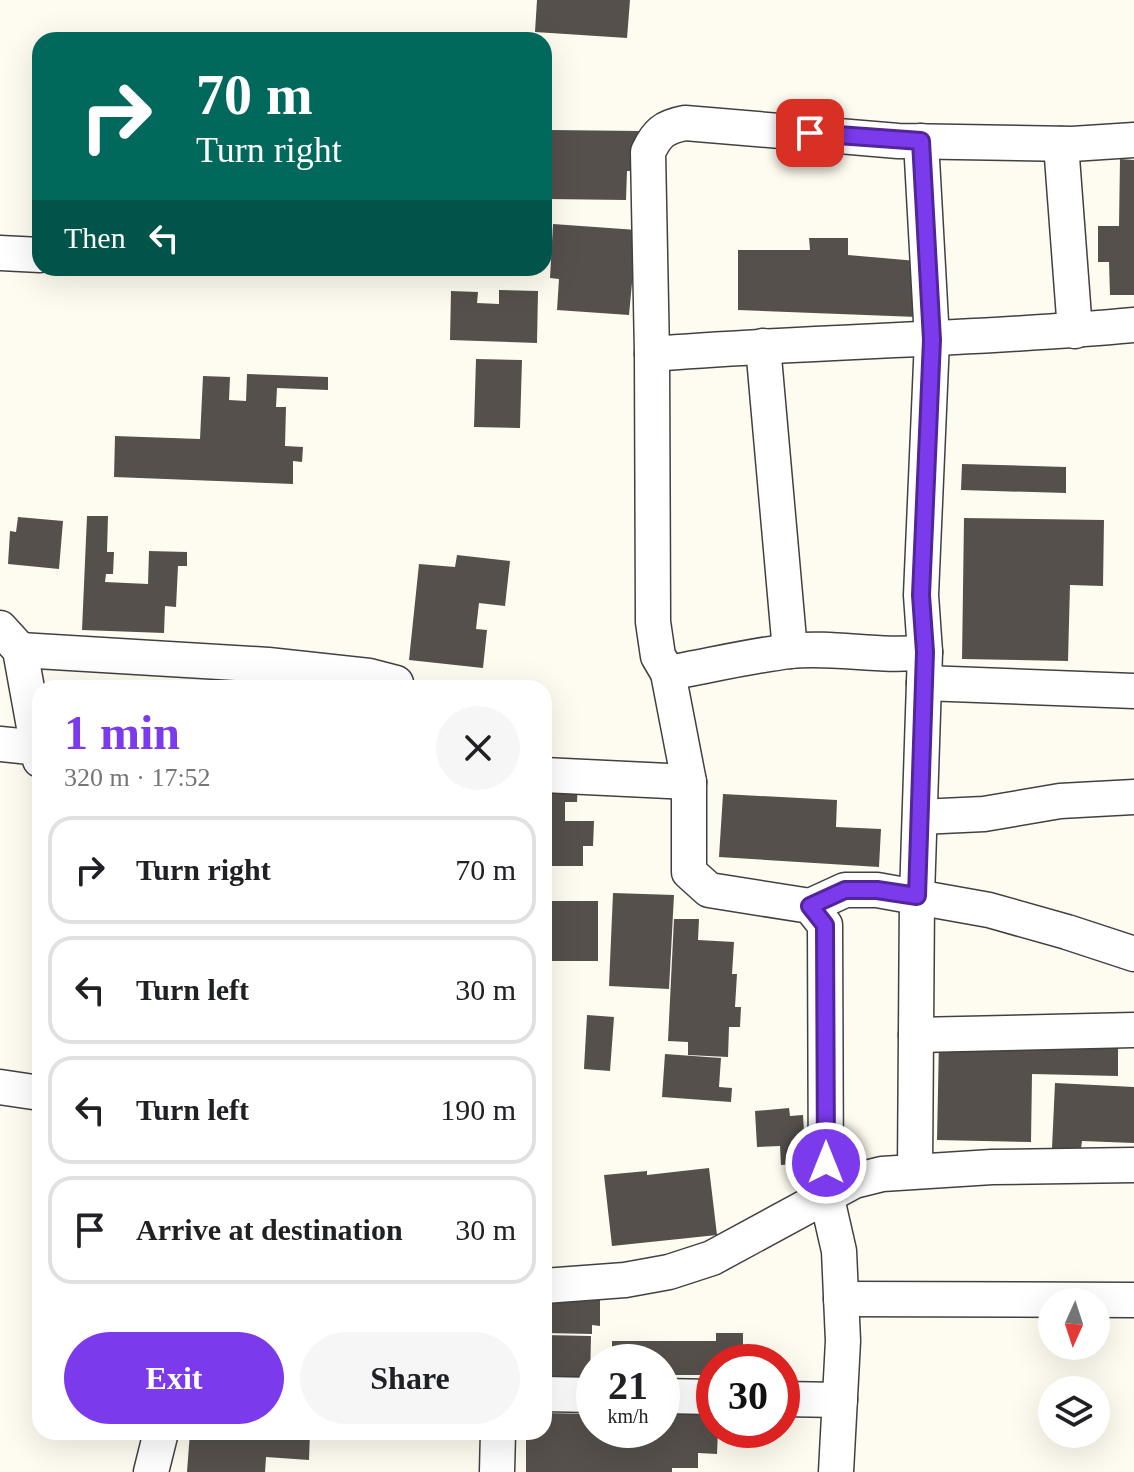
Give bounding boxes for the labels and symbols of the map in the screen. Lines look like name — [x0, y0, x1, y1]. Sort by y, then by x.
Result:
pin — [776, 99, 844, 167]
position arrow — [784, 1121, 868, 1205]
north arrow — [1038, 1288, 1110, 1360]
speed limit sign: 30 — [696, 1344, 800, 1448]

